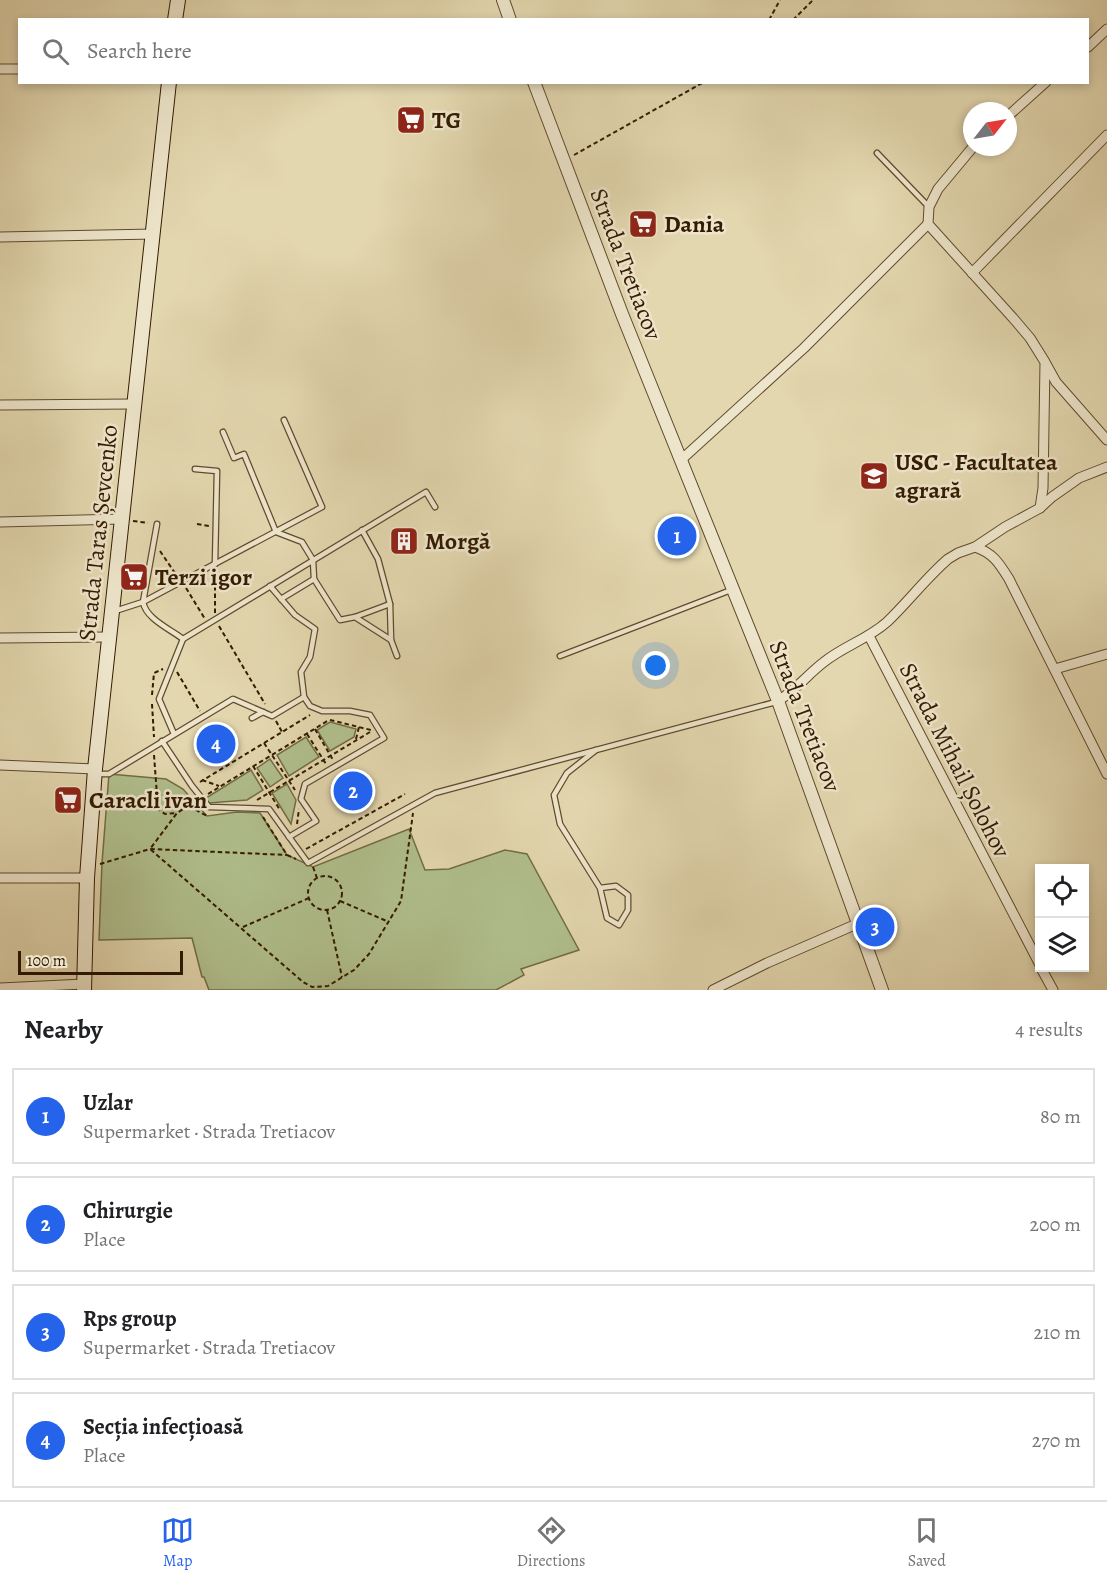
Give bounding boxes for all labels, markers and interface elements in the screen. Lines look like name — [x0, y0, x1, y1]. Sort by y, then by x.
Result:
search box — [18, 18, 1089, 84]
icon: search — [39, 35, 72, 68]
text: Search here — [87, 36, 192, 66]
north arrow — [963, 102, 1017, 156]
supermarket icon: TG — [395, 104, 427, 136]
place label: TG — [432, 104, 461, 136]
street label: Strada Tretiacov — [582, 184, 670, 345]
supermarket icon: Dania — [627, 208, 659, 240]
place label: Dania — [664, 208, 725, 240]
street label: Strada Taras Șevcenko — [71, 423, 125, 643]
place label: USC - Facultatea agrară — [895, 446, 1058, 506]
school or university icon: USC - Facultatea agrară — [858, 460, 890, 492]
pin: 1 — [658, 514, 696, 558]
building icon: Morgă — [388, 525, 420, 557]
place label: Morgă — [425, 525, 491, 557]
supermarket icon: Terzi igor — [118, 561, 150, 593]
place label: Terzi igor — [155, 561, 252, 593]
street label: Strada Tretiacov — [761, 636, 849, 797]
your location — [641, 651, 670, 680]
street label: Strada Mihail Șolohov — [892, 657, 1018, 863]
pin: 4 — [196, 722, 236, 766]
pin: 2 — [334, 768, 372, 814]
supermarket icon: Caracli ivan — [52, 784, 84, 816]
place label: Caracli ivan — [89, 784, 208, 816]
map controls — [1035, 864, 1089, 972]
button: locate — [1035, 864, 1089, 918]
pin: 3 — [856, 904, 894, 950]
button: layers — [1035, 918, 1089, 972]
scale bar — [18, 948, 183, 976]
text: 100 m — [27, 950, 66, 972]
text: Nearby — [24, 1012, 103, 1047]
text: 4 results — [1015, 1016, 1083, 1043]
text: Uzlar — [83, 1088, 133, 1118]
text: 1 — [42, 1103, 49, 1130]
text: 80 m — [1040, 1103, 1081, 1130]
text: Supermarket · Strada Tretiacov — [83, 1118, 335, 1145]
text: Chirurgie — [83, 1196, 173, 1226]
text: 2 — [41, 1211, 50, 1238]
text: 200 m — [1030, 1211, 1081, 1238]
text: Place — [83, 1226, 125, 1253]
text: Rps group — [83, 1304, 177, 1334]
text: 3 — [41, 1319, 50, 1346]
text: 210 m — [1033, 1319, 1081, 1346]
text: Supermarket · Strada Tretiacov — [83, 1334, 335, 1361]
text: Secția infecțioasă — [83, 1412, 243, 1442]
text: 4 — [41, 1427, 50, 1454]
text: 270 m — [1032, 1427, 1081, 1454]
text: Place — [83, 1442, 125, 1469]
tab: Map — [161, 1514, 194, 1572]
tab: Directions — [517, 1514, 585, 1572]
tab: Saved — [908, 1514, 946, 1572]

